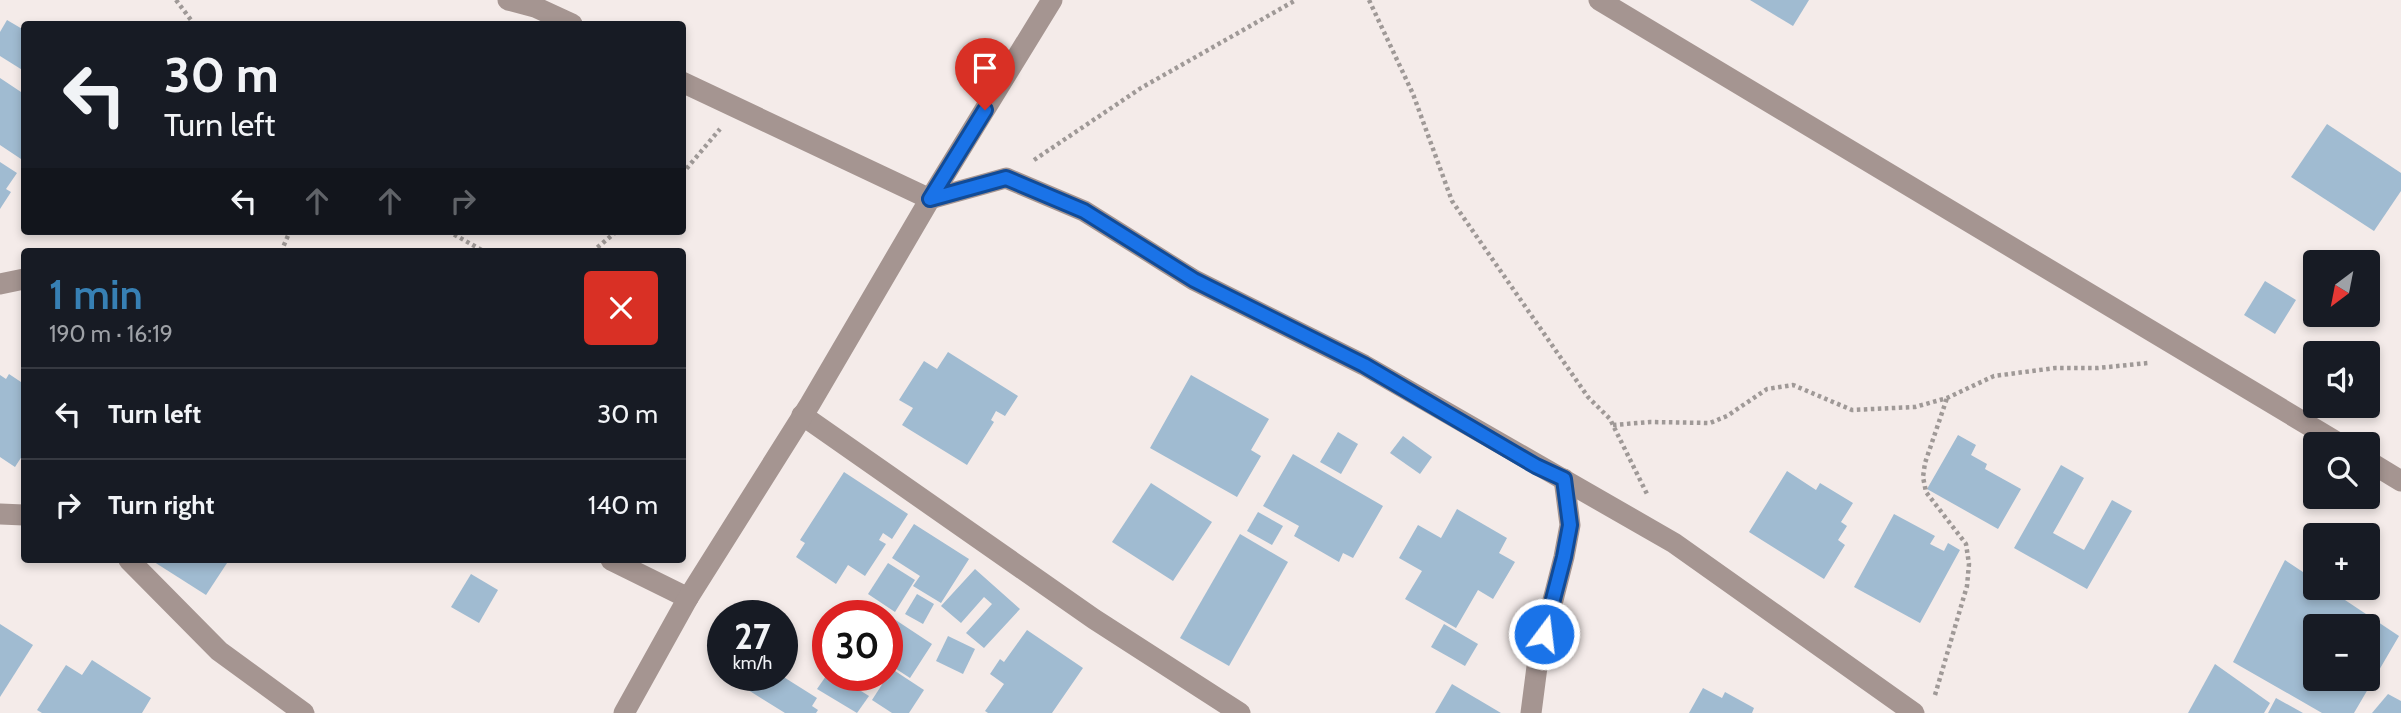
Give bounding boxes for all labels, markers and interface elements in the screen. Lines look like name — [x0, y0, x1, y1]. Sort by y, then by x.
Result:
pin — [955, 38, 1015, 110]
text: 30 m — [164, 45, 279, 104]
icon: left — [49, 49, 140, 140]
icon: arrive — [966, 49, 1004, 87]
text: Turn left — [164, 105, 275, 144]
icon: left — [225, 182, 263, 220]
icon: ahead — [298, 182, 336, 220]
icon: ahead — [371, 182, 409, 220]
icon: right — [444, 182, 482, 220]
north arrow — [2303, 250, 2380, 327]
map controls — [2303, 250, 2380, 691]
text: 1 min — [49, 268, 143, 320]
button: close — [584, 271, 658, 345]
text: 190 m · 16:19 — [49, 320, 173, 348]
button: sound — [2303, 341, 2380, 418]
icon: left — [49, 395, 87, 433]
text: Turn left — [108, 398, 201, 430]
text: 30 m — [597, 398, 658, 430]
button: search — [2303, 432, 2380, 509]
icon: right — [49, 486, 87, 524]
text: Turn right — [108, 489, 214, 521]
text: 140 m — [588, 489, 658, 521]
button: + — [2303, 523, 2380, 600]
position arrow — [1507, 597, 1581, 671]
speed limit sign: 30 — [812, 600, 903, 691]
button: − — [2303, 614, 2380, 691]
text: 27 — [734, 615, 771, 658]
text: km/h — [733, 652, 772, 674]

